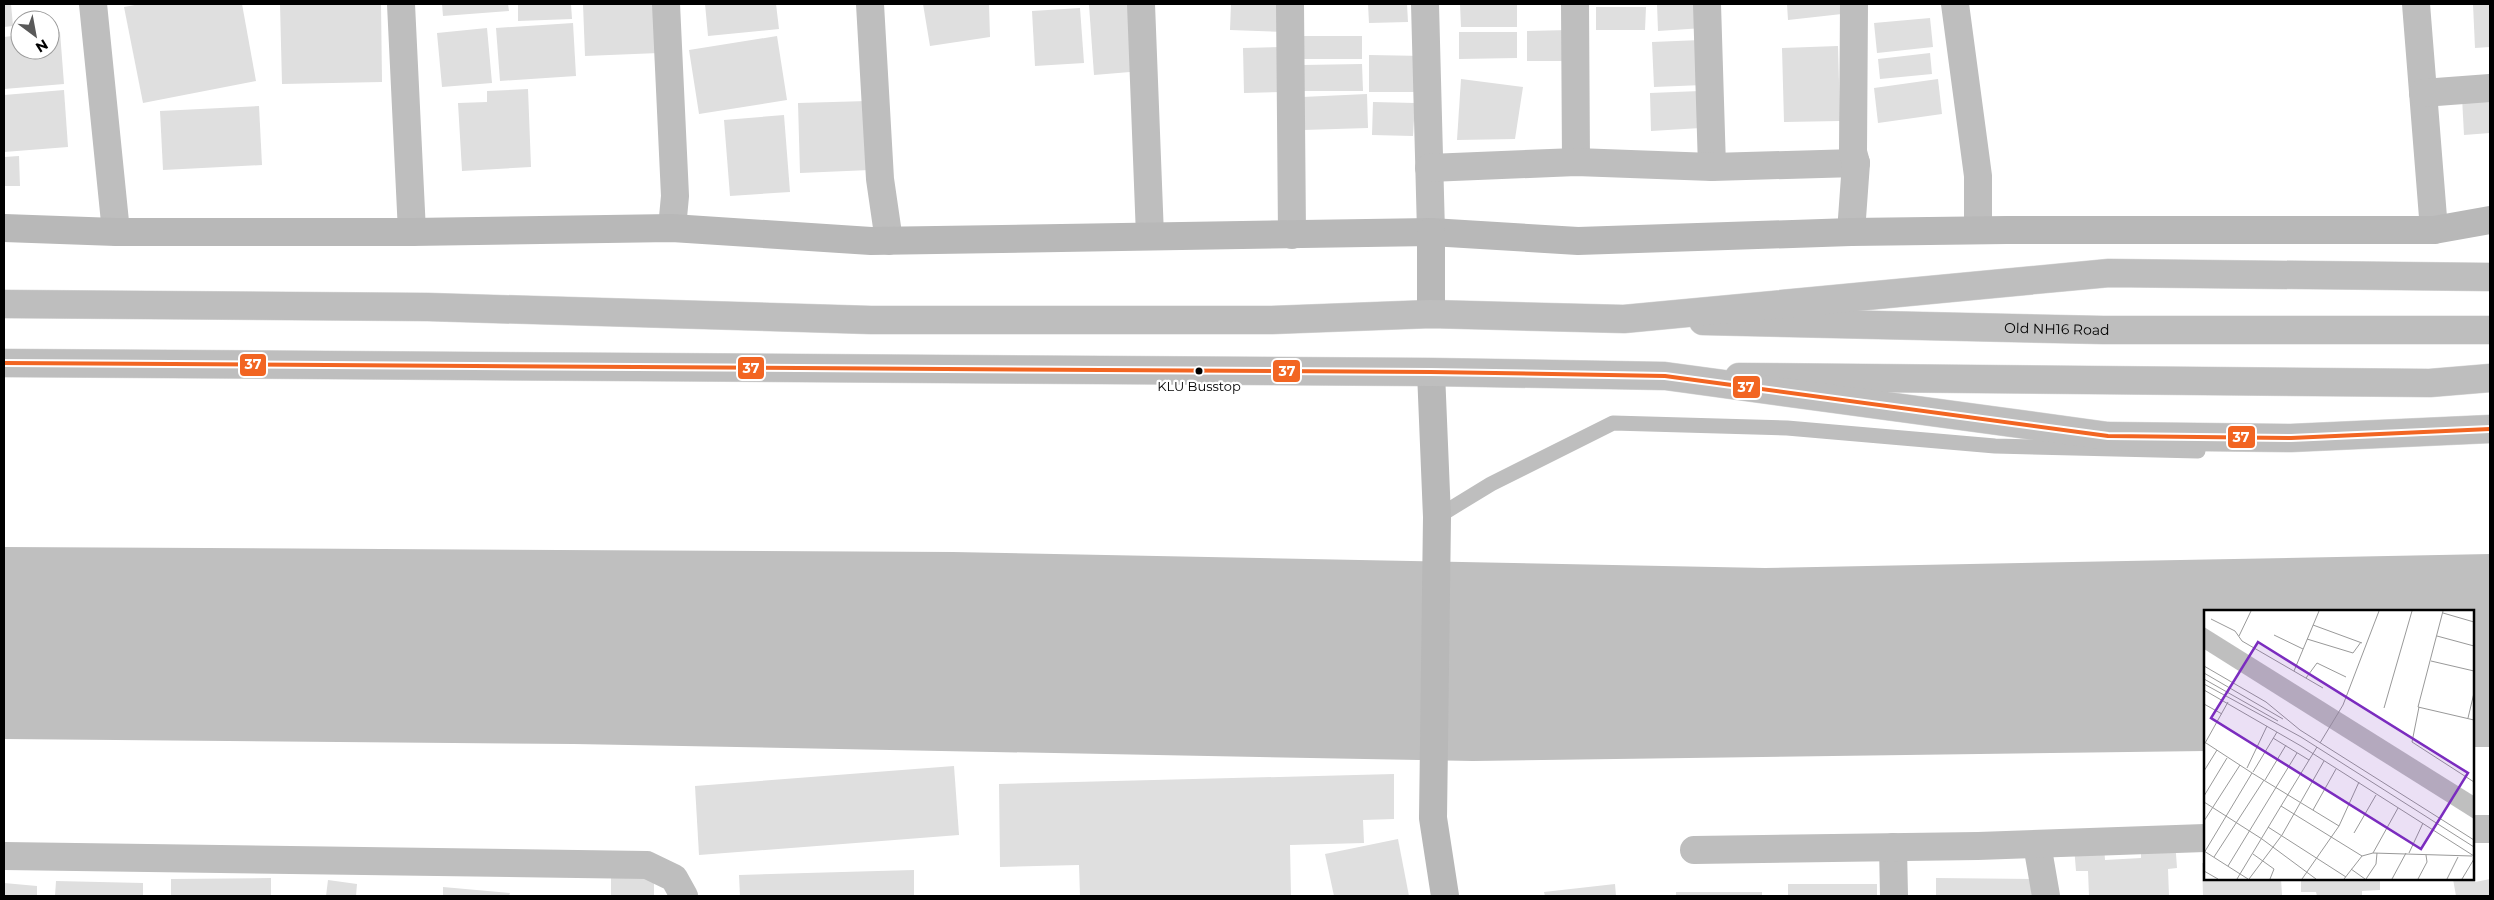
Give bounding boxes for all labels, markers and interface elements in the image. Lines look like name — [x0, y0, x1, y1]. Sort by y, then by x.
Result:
north arrow — [10, 10, 60, 60]
text: N — [32, 35, 51, 57]
street label: Old NH16 Road — [2004, 319, 2110, 339]
line badge: 37 — [239, 353, 267, 377]
text: 37 — [244, 355, 262, 373]
line badge: 37 — [737, 356, 765, 380]
text: 37 — [742, 359, 760, 377]
line badge: 37 — [1272, 359, 1301, 383]
text: 37 — [1278, 362, 1296, 380]
marker: KLU Busstop — [1194, 366, 1204, 376]
line badge: 37 — [1732, 375, 1761, 399]
place label: KLU Busstop — [1157, 378, 1241, 394]
text: 37 — [1737, 378, 1755, 396]
line badge: 37 — [2227, 425, 2256, 449]
text: 37 — [2232, 428, 2250, 446]
inset map — [2204, 610, 2474, 880]

